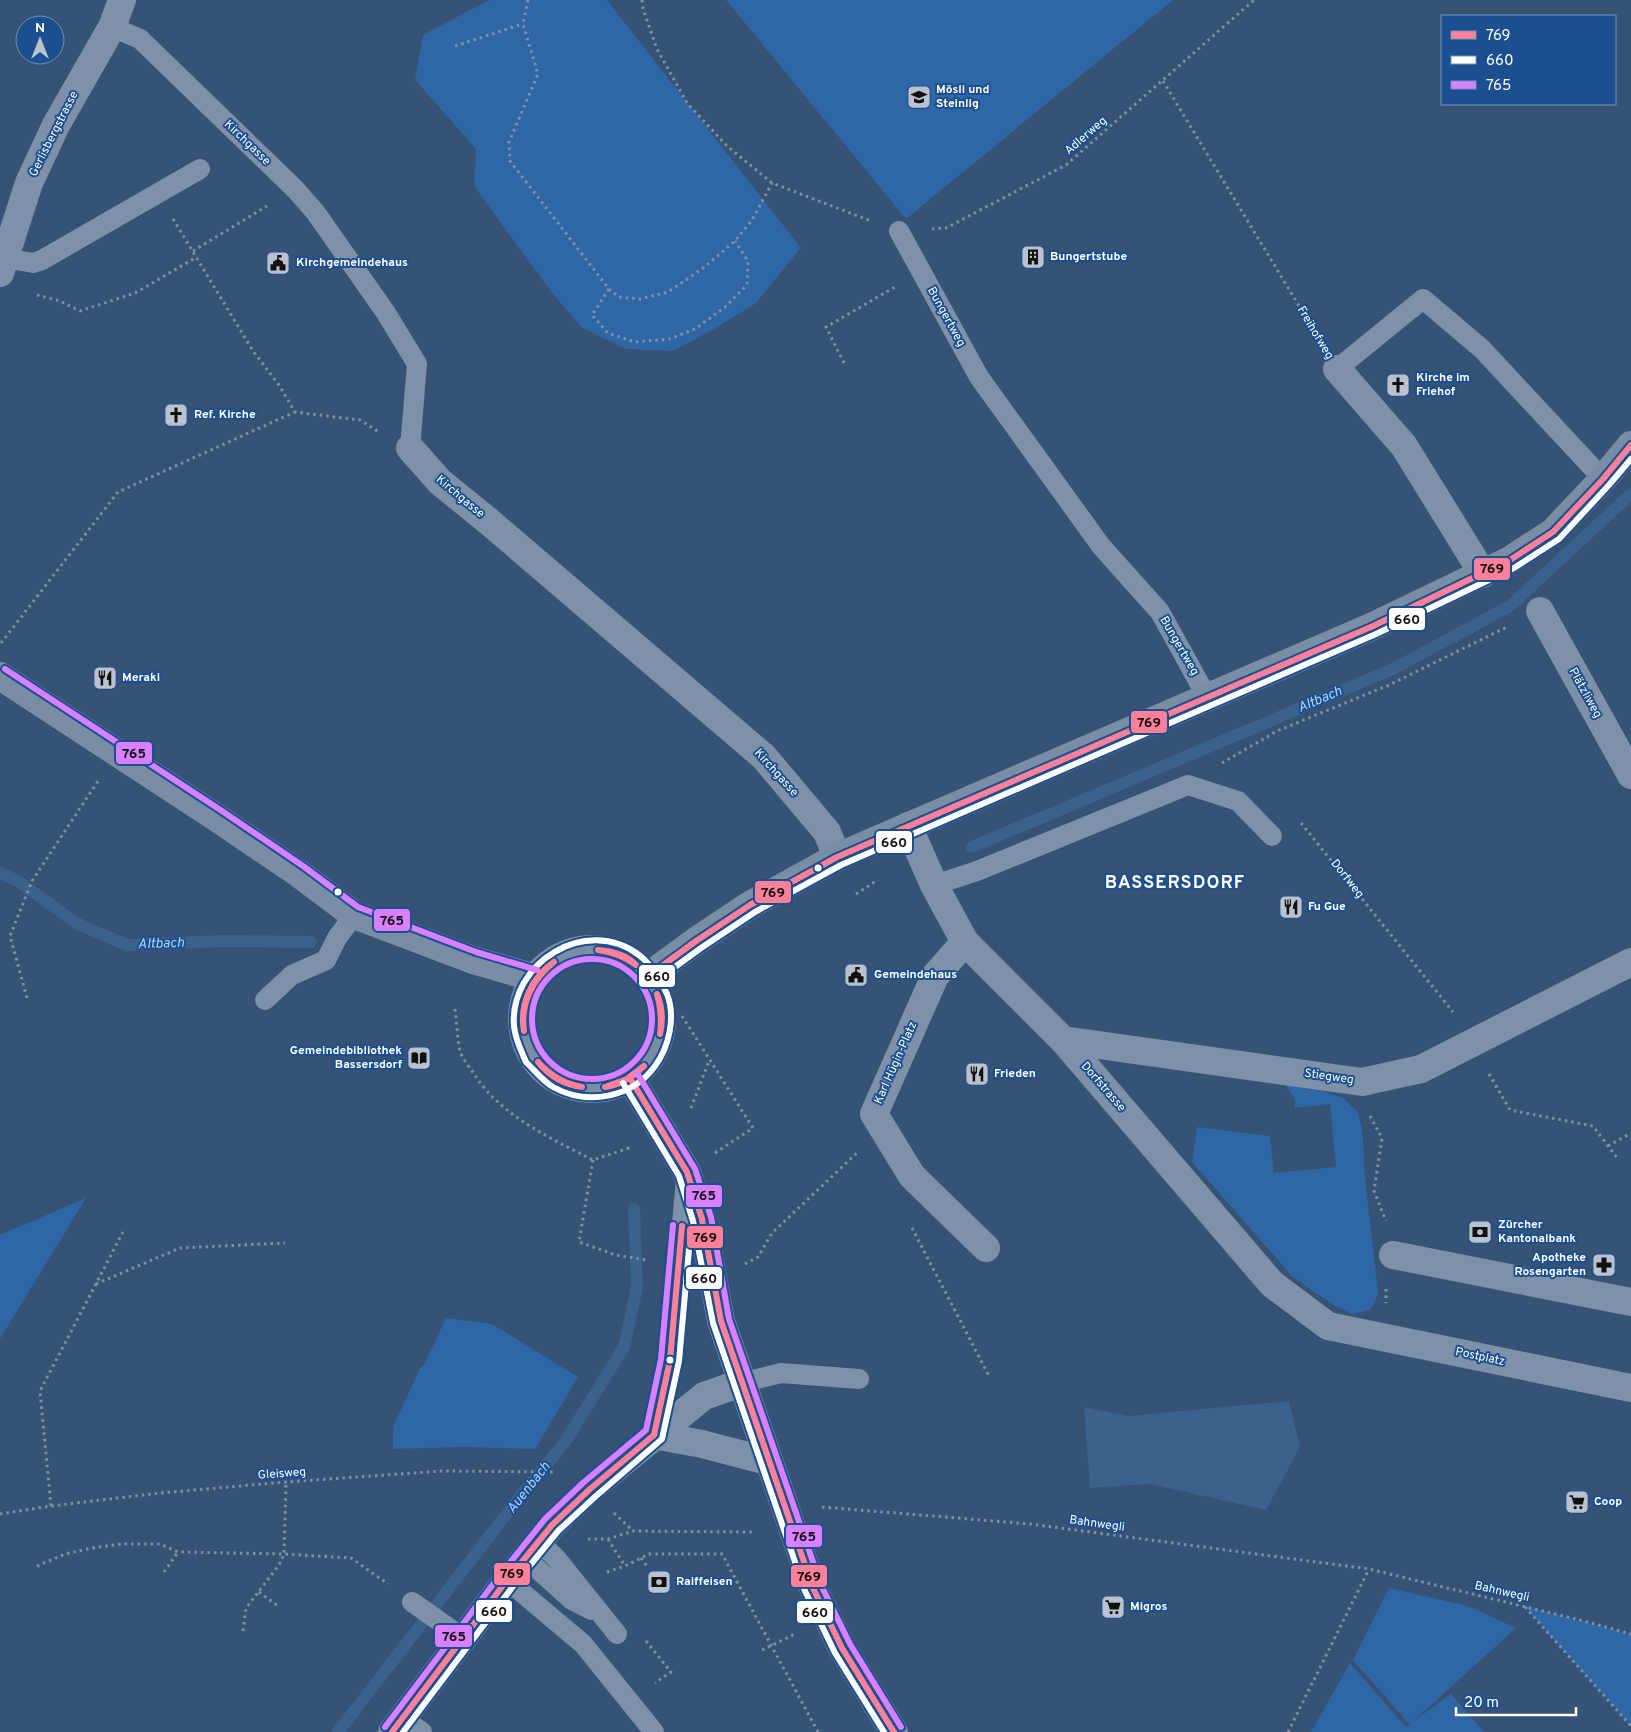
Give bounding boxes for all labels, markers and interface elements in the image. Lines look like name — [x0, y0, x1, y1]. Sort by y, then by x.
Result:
north arrow — [15, 15, 65, 65]
legend — [1441, 15, 1616, 105]
text: N — [35, 20, 45, 37]
text: 769 — [1486, 27, 1510, 46]
text: 660 — [1486, 52, 1514, 71]
text: 765 — [1486, 77, 1511, 96]
place label: Mösli und Steinlig — [936, 82, 989, 112]
school or university icon: Mösli und Steinlig — [906, 84, 932, 110]
street label: Gerlisbergstrasse — [26, 89, 82, 179]
street label: Adlerweg — [1061, 113, 1111, 159]
street label: Kirchgasse — [220, 117, 274, 169]
building icon: Bungertstube — [1020, 244, 1046, 270]
place label: Bungertstube — [1050, 249, 1127, 265]
public building icon: Kirchgemeindehaus — [265, 250, 291, 276]
place label: Kirchgemeindehaus — [296, 255, 408, 271]
street label: Bungertweg — [923, 284, 969, 350]
street label: Freihofweg — [1293, 303, 1337, 363]
place label: Kirche im Friehof — [1416, 370, 1470, 400]
church icon: Kirche im Friehof — [1385, 372, 1411, 398]
church icon: Ref. Kirche — [163, 402, 189, 428]
place label: Ref. Kirche — [194, 407, 256, 423]
street label: Kirchgasse — [432, 472, 488, 522]
line badge: 769 — [1473, 557, 1511, 581]
text: 769 — [1480, 561, 1504, 578]
line badge: 660 — [1388, 607, 1426, 631]
text: 660 — [1394, 612, 1420, 629]
street label: Bungertweg — [1156, 613, 1202, 679]
restaurant icon: Meraki — [92, 665, 118, 691]
street label: Plätzliweg — [1565, 665, 1605, 721]
place label: Meraki — [122, 670, 160, 686]
water label: Altbach — [1295, 683, 1345, 717]
line badge: 769 — [1130, 710, 1168, 734]
text: 769 — [1137, 715, 1161, 732]
line badge: 765 — [115, 741, 153, 765]
text: 765 — [122, 746, 146, 763]
street label: Kirchgasse — [750, 746, 802, 800]
line badge: 660 — [875, 830, 913, 854]
text: 660 — [881, 835, 907, 852]
street label: Dorfweg — [1327, 856, 1367, 902]
unlabelled marker — [813, 863, 823, 873]
district label: BASSERSDORF — [1105, 872, 1245, 895]
line badge: 769 — [754, 880, 792, 904]
text: 769 — [761, 885, 785, 902]
unlabelled marker — [333, 887, 343, 897]
restaurant icon: Fu Gue — [1278, 894, 1304, 920]
place label: Fu Gue — [1308, 899, 1346, 915]
line badge: 765 — [373, 908, 411, 932]
text: 765 — [380, 913, 404, 930]
water label: Altbach — [137, 935, 185, 953]
public building icon: Gemeindehaus — [843, 962, 869, 988]
line badge: 660 — [638, 964, 676, 988]
place label: Gemeindehaus — [874, 967, 957, 983]
text: 660 — [644, 969, 670, 986]
street label: Karl Hügin-Platz — [871, 1019, 921, 1107]
place label: Gemeindebibliothek Bassersdorf — [290, 1043, 403, 1073]
library icon: Gemeindebibliothek Bassersdorf — [406, 1045, 432, 1071]
street label: Dorfstrasse — [1077, 1059, 1129, 1115]
restaurant icon: Frieden — [964, 1061, 990, 1087]
place label: Frieden — [994, 1066, 1036, 1082]
street label: Stiegweg — [1303, 1066, 1355, 1088]
line badge: 765 — [685, 1184, 723, 1208]
text: 765 — [692, 1188, 716, 1205]
place label: Zürcher Kantonalbank — [1498, 1217, 1576, 1247]
bank icon: Zürcher Kantonalbank — [1467, 1219, 1493, 1245]
line badge: 769 — [686, 1225, 724, 1249]
text: 769 — [693, 1230, 717, 1247]
place label: Apotheke Rosengarten — [1515, 1250, 1586, 1280]
pharmacy icon: Apotheke Rosengarten — [1591, 1252, 1617, 1278]
line badge: 660 — [685, 1266, 723, 1290]
text: 660 — [691, 1271, 717, 1288]
street label: Postplatz — [1454, 1344, 1506, 1370]
unlabelled marker — [665, 1355, 675, 1365]
water label: Auenbach — [504, 1459, 555, 1517]
street label: Gleisweg — [257, 1464, 307, 1484]
supermarket icon: Coop — [1564, 1489, 1590, 1515]
place label: Coop — [1594, 1494, 1622, 1510]
street label: Bahnwegli — [1068, 1512, 1126, 1536]
line badge: 765 — [785, 1524, 823, 1548]
text: 765 — [792, 1529, 816, 1546]
line badge: 769 — [493, 1562, 531, 1586]
line badge: 769 — [790, 1564, 828, 1588]
text: 769 — [500, 1566, 524, 1583]
bank icon: Raiffeisen — [646, 1569, 672, 1595]
text: 769 — [797, 1569, 821, 1586]
place label: Raiffeisen — [676, 1574, 733, 1590]
street label: Bahnwegli — [1473, 1578, 1531, 1606]
supermarket icon: Migros — [1100, 1594, 1126, 1620]
line badge: 660 — [475, 1599, 513, 1623]
place label: Migros — [1130, 1599, 1167, 1615]
line badge: 660 — [796, 1600, 834, 1624]
text: 660 — [481, 1604, 507, 1621]
text: 660 — [802, 1605, 828, 1622]
line badge: 765 — [434, 1624, 473, 1648]
text: 765 — [442, 1629, 466, 1646]
scale bar — [1456, 1684, 1576, 1716]
text: 20 m — [1464, 1694, 1499, 1713]

